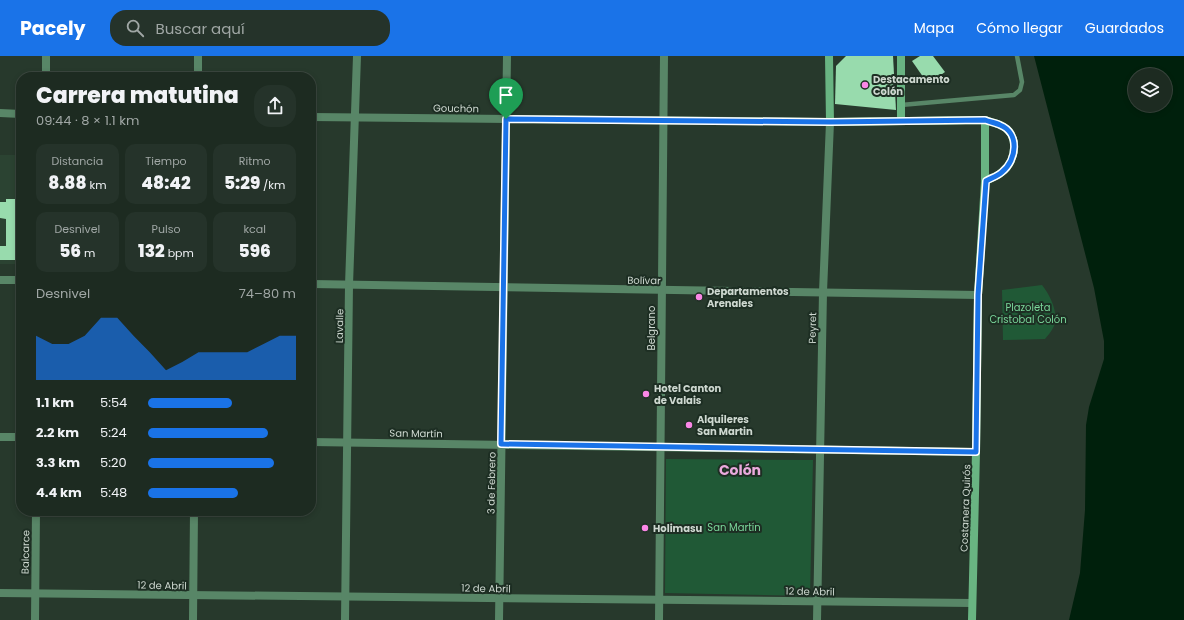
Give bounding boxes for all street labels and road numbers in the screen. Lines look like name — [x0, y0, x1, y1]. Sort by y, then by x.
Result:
street label: Gouchón — [433, 101, 479, 116]
street label: Bolívar — [627, 273, 661, 288]
street label: Belgrano — [644, 306, 659, 350]
street label: Lavalle — [332, 309, 347, 343]
street label: Peyret — [805, 312, 820, 344]
street label: San Martín — [389, 426, 443, 441]
street label: 3 de Febrero — [483, 452, 500, 514]
street label: Costanera Quirós — [956, 464, 975, 552]
street label: Balcarce — [18, 530, 33, 574]
street label: 12 de Abril — [137, 578, 187, 593]
street label: 12 de Abril — [461, 581, 511, 596]
street label: 12 de Abril — [785, 584, 835, 599]

